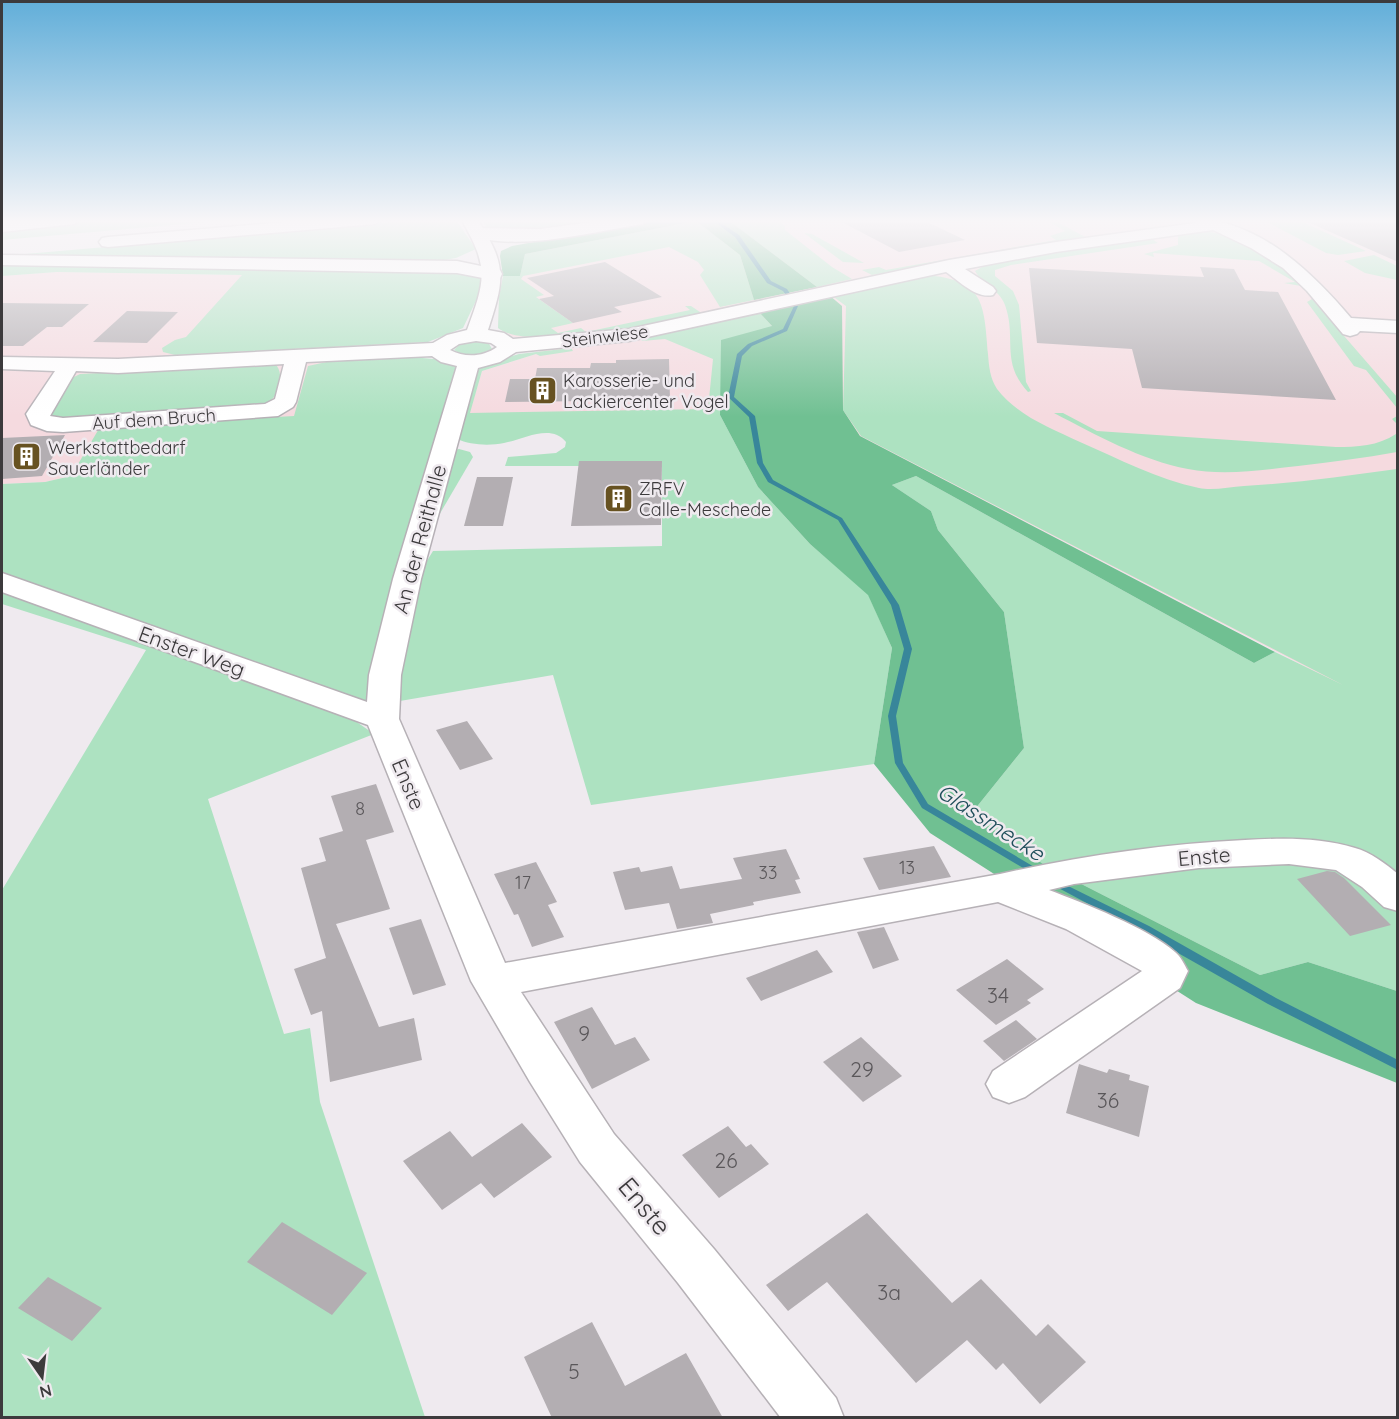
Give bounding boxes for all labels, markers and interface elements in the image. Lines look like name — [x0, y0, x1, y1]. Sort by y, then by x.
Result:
street label: Steinwiese — [561, 319, 649, 353]
place label: Karosserie- und Lackiercenter Vogel — [563, 369, 729, 413]
building icon: Karosserie- und Lackiercenter Vogel — [526, 374, 558, 406]
street label: Auf dem Bruch — [91, 403, 217, 435]
place label: Werkstattbedarf Sauerländer — [48, 436, 186, 480]
building icon: Werkstattbedarf Sauerländer — [11, 441, 43, 473]
street label: An der Reithalle — [387, 462, 451, 616]
place label: ZRFV Calle-Meschede — [639, 477, 771, 521]
building icon: ZRFV Calle-Meschede — [602, 482, 634, 514]
street label: Enster Weg — [135, 620, 249, 682]
street label: Enste — [387, 755, 431, 813]
water label: Glassmecke — [932, 777, 1051, 868]
house number: 8 — [355, 797, 365, 820]
street label: Enste — [1177, 841, 1231, 871]
house number: 13 — [899, 856, 915, 879]
house number: 33 — [759, 861, 777, 884]
house number: 17 — [515, 871, 531, 894]
house number: 34 — [987, 982, 1009, 1008]
house number: 9 — [578, 1020, 590, 1046]
house number: 29 — [850, 1056, 874, 1082]
house number: 36 — [1097, 1087, 1119, 1113]
house number: 26 — [715, 1147, 737, 1173]
street label: Enste — [611, 1170, 679, 1242]
house number: 3a — [877, 1279, 901, 1305]
north arrow — [12, 1347, 72, 1407]
house number: 5 — [568, 1358, 580, 1384]
text: N — [38, 1380, 54, 1403]

